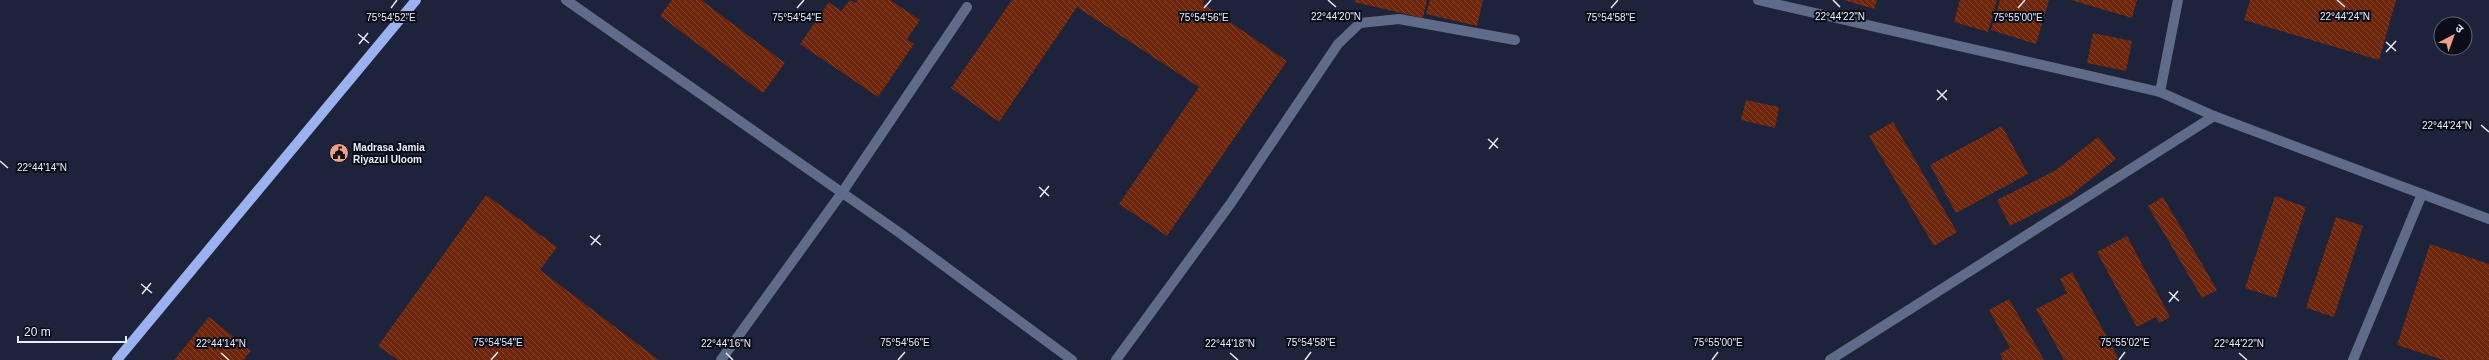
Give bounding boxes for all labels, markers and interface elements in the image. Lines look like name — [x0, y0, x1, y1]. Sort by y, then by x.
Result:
text: 22°44'20"N — [1311, 11, 1361, 22]
text: 22°44'22"N — [1815, 11, 1865, 22]
text: 22°44'24"N — [2320, 11, 2370, 22]
text: 75°54'52"E — [366, 12, 416, 23]
text: 75°54'54"E — [772, 12, 822, 23]
text: 75°54'56"E — [1179, 12, 1229, 23]
text: 75°54'58"E — [1586, 12, 1636, 23]
text: 75°55'00"E — [1993, 12, 2043, 23]
north arrow — [2433, 16, 2473, 56]
text: उ — [2453, 22, 2466, 35]
text: 22°44'24"N — [2422, 120, 2472, 131]
public building icon: Madrasa Jamia Riyazul Uloom — [328, 142, 350, 164]
place label: Madrasa Jamia Riyazul Uloom — [353, 142, 425, 165]
text: 22°44'14"N — [17, 162, 67, 173]
scale bar — [18, 318, 126, 344]
text: 20 m — [24, 325, 51, 339]
text: 75°54'54"E — [473, 337, 523, 348]
text: 75°54'56"E — [880, 337, 930, 348]
text: 75°54'58"E — [1286, 337, 1336, 348]
text: 75°55'00"E — [1693, 337, 1743, 348]
text: 75°55'02"E — [2100, 337, 2150, 348]
text: 22°44'14"N — [196, 338, 246, 349]
text: 22°44'16"N — [701, 338, 751, 349]
text: 22°44'18"N — [1205, 338, 1255, 349]
text: 22°44'22"N — [2214, 338, 2264, 349]

